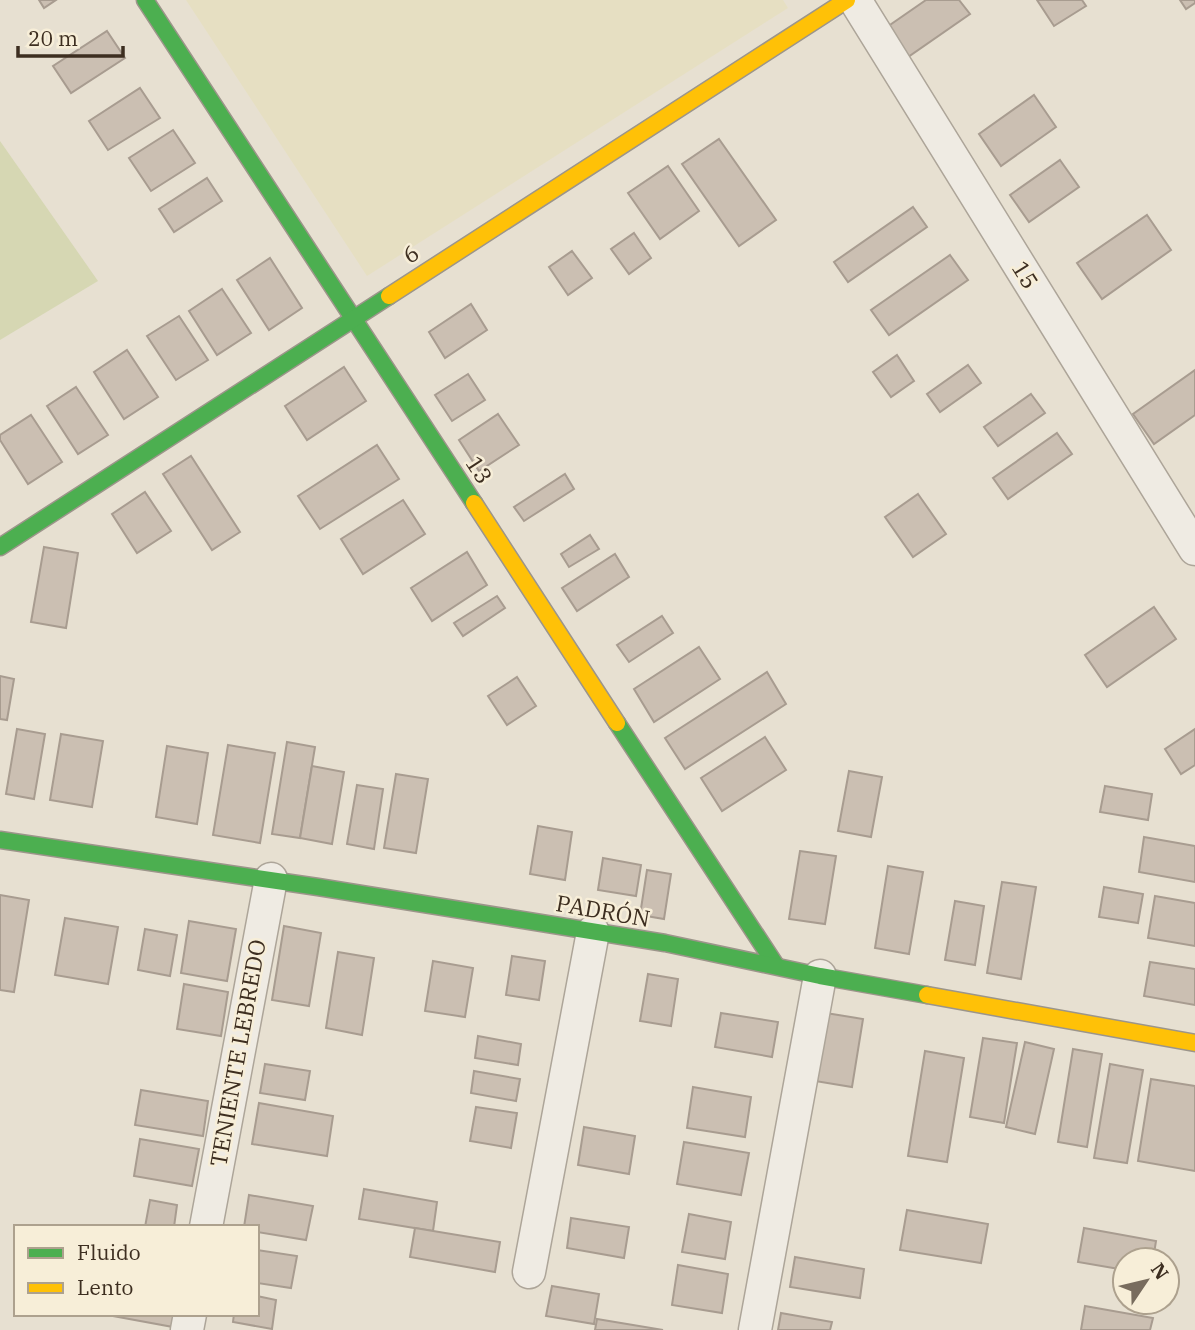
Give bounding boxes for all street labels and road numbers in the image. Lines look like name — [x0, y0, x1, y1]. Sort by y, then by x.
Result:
street label: 6 — [396, 237, 424, 270]
street label: 15 — [1006, 255, 1046, 294]
street label: 13 — [460, 450, 500, 489]
street label: PADRÓN — [554, 887, 653, 933]
street label: TENIENTE LEBREDO — [202, 937, 272, 1169]

